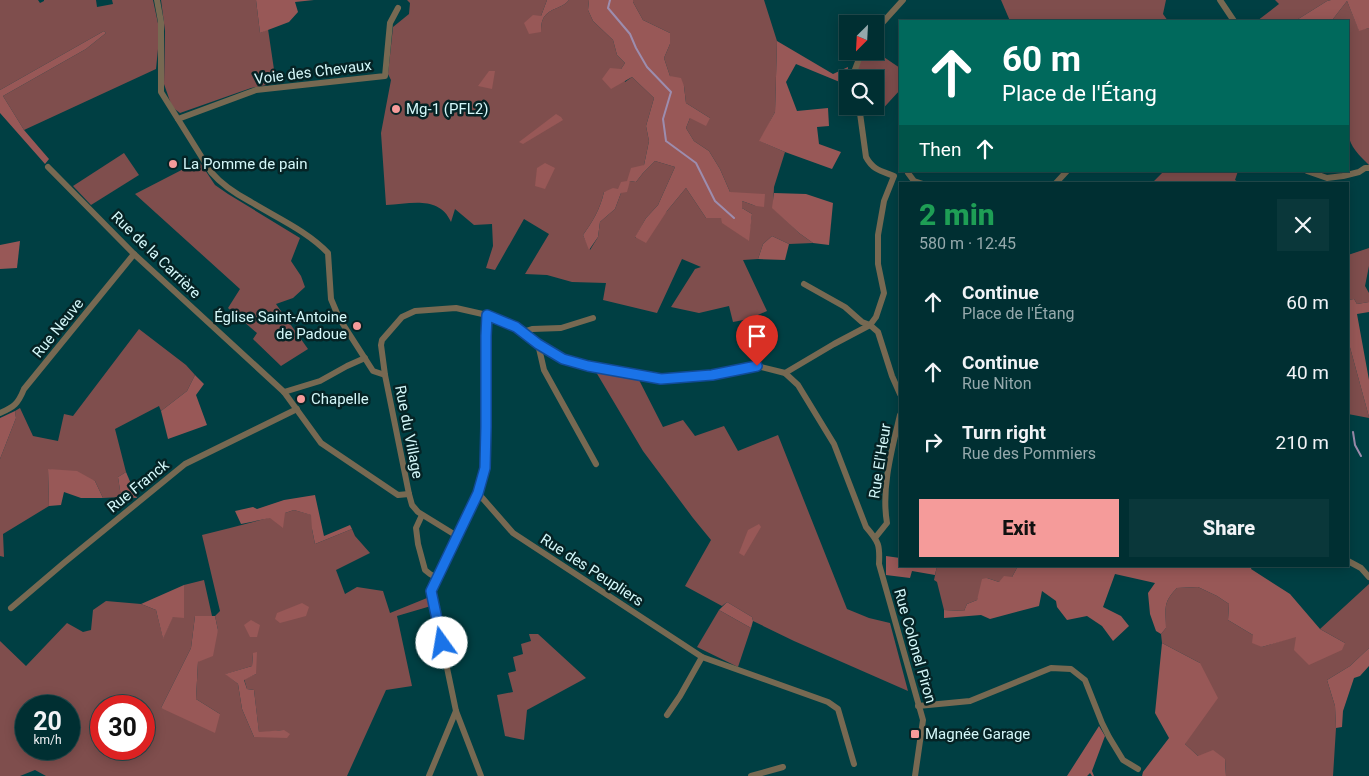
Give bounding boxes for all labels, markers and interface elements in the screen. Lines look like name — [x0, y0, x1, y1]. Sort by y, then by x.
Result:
north arrow — [839, 15, 884, 60]
map controls — [839, 15, 884, 115]
text: 60 m — [1002, 39, 1081, 80]
icon: ahead — [919, 40, 984, 105]
street label: Voie des Chevaux — [253, 56, 373, 88]
button: search — [839, 70, 884, 115]
text: Place de l'Étang — [1002, 81, 1157, 106]
place label: Mg-1 (PFL2) — [406, 100, 488, 118]
marker: Mg-1 (PFL2) — [390, 103, 402, 115]
icon: ahead — [971, 135, 999, 163]
text: Then — [919, 138, 961, 161]
place label: La Pomme de pain — [183, 155, 308, 173]
marker: La Pomme de pain — [167, 158, 179, 170]
text: 2 min — [919, 197, 995, 232]
button: close — [1277, 199, 1329, 251]
street label: Rue de la Carrière — [108, 208, 205, 302]
text: 580 m · 12:45 — [919, 234, 1016, 253]
text: Continue — [962, 281, 1039, 304]
icon: ahead — [919, 288, 947, 316]
text: 60 m — [1286, 291, 1329, 314]
street label: Rue Neuve — [29, 295, 87, 361]
text: Place de l'Étang — [962, 304, 1075, 323]
place label: Église Saint-Antoine de Padoue — [214, 308, 347, 343]
pin — [736, 315, 778, 366]
marker: Église Saint-Antoine de Padoue — [351, 320, 363, 332]
icon: arrive — [743, 322, 771, 350]
text: Continue — [962, 351, 1039, 374]
icon: ahead — [919, 358, 947, 386]
text: 40 m — [1286, 361, 1329, 384]
text: Rue Niton — [962, 374, 1031, 393]
street label: Rue du Village — [391, 384, 427, 480]
place label: Chapelle — [311, 390, 369, 408]
marker: Chapelle — [295, 393, 307, 405]
text: Turn right — [962, 421, 1046, 444]
street label: Rue El'Heur — [865, 422, 895, 500]
icon: right — [919, 428, 947, 456]
text: 210 m — [1276, 431, 1329, 454]
text: Rue des Pommiers — [962, 444, 1096, 463]
street label: Rue Franck — [104, 455, 173, 516]
button: Exit — [919, 499, 1119, 557]
button: Share — [1129, 499, 1329, 557]
street label: Rue des Peupliers — [537, 530, 647, 610]
street label: Rue Colonel Piron — [890, 587, 940, 705]
position arrow — [415, 616, 467, 668]
speed limit sign: 30 — [90, 695, 155, 760]
text: 20 — [33, 707, 62, 736]
place label: Magnée Garage — [925, 725, 1030, 743]
marker: Magnée Garage — [909, 728, 921, 740]
text: km/h — [33, 733, 62, 747]

